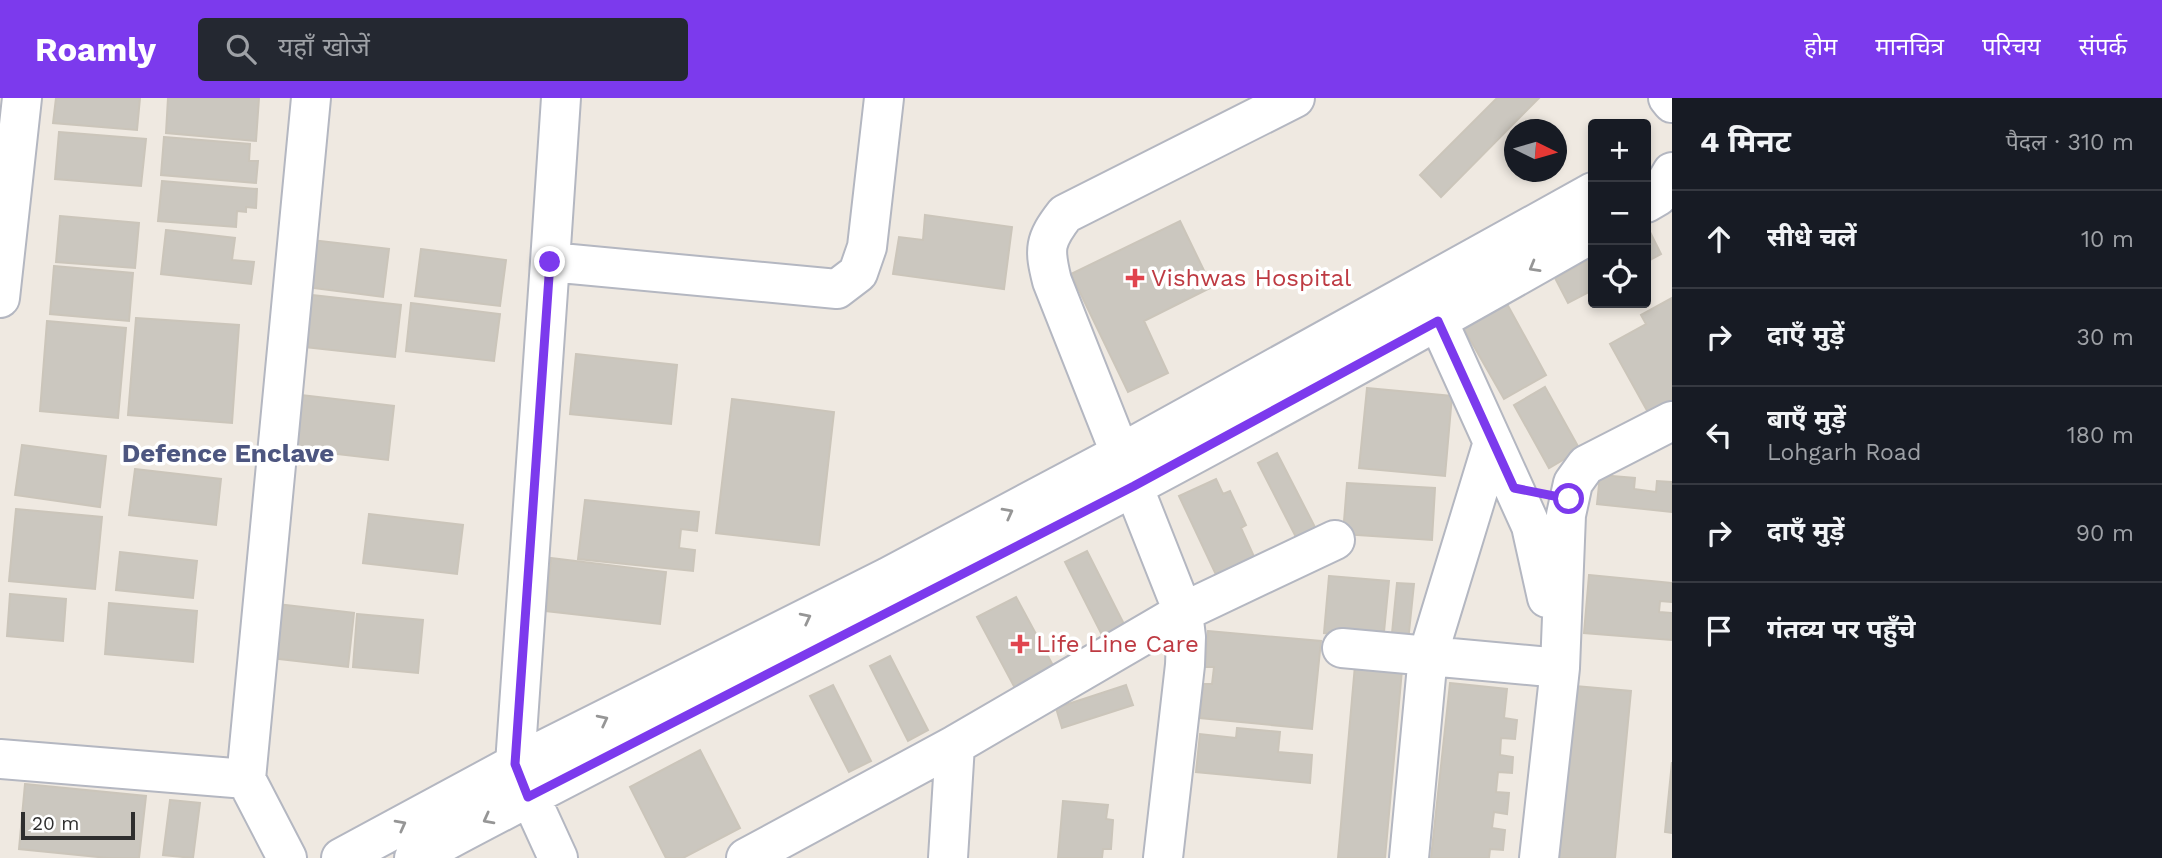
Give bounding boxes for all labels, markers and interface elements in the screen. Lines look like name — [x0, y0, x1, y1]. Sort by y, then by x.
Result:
search box — [198, 18, 688, 81]
text: Roamly — [35, 30, 156, 69]
icon: search — [222, 30, 260, 68]
text: यहाँ खोजें — [278, 32, 370, 62]
text: होम — [1804, 33, 1837, 61]
text: मानचित्र — [1875, 33, 1944, 61]
text: परिचय — [1982, 33, 2041, 61]
text: संपर्क — [2079, 33, 2127, 61]
north arrow — [1504, 119, 1567, 182]
map controls — [1588, 119, 1651, 308]
button: + — [1588, 119, 1651, 182]
text: 4 मिनट — [1700, 124, 1791, 159]
text: पैदल · 310 m — [2006, 129, 2134, 156]
button: − — [1588, 182, 1651, 245]
icon: ahead — [1700, 220, 1738, 258]
text: सीधे चलें — [1767, 222, 1856, 252]
text: 10 m — [2081, 226, 2134, 253]
button: locate — [1588, 245, 1651, 308]
route end — [534, 246, 565, 277]
one-way arrow — [1529, 259, 1541, 272]
place label: Vishwas Hospital — [1151, 264, 1352, 292]
marker: Vishwas Hospital — [1125, 268, 1145, 288]
icon: right — [1700, 318, 1738, 356]
text: दाएँ मुड़ें — [1767, 320, 1844, 350]
text: 30 m — [2077, 324, 2134, 351]
text: बाएँ मुड़ें — [1767, 404, 1846, 434]
icon: left — [1700, 416, 1738, 454]
text: 180 m — [2067, 422, 2134, 449]
district label: Defence Enclave — [122, 438, 334, 468]
text: Lohgarh Road — [1767, 439, 1921, 466]
route start — [1553, 483, 1584, 514]
one-way arrow — [1001, 508, 1013, 521]
icon: right — [1700, 514, 1738, 552]
text: दाएँ मुड़ें — [1767, 516, 1844, 546]
text: 90 m — [2076, 520, 2134, 547]
one-way arrow — [799, 612, 811, 626]
icon: arrive — [1700, 612, 1738, 650]
text: गंतव्य पर पहुँचे — [1767, 614, 1916, 644]
place label: Life Line Care — [1036, 630, 1199, 658]
marker: Life Line Care — [1010, 634, 1030, 654]
one-way arrow — [596, 714, 608, 728]
scale bar — [21, 809, 135, 841]
one-way arrow — [482, 810, 495, 824]
text: 20 m — [32, 812, 79, 835]
one-way arrow — [394, 820, 407, 834]

